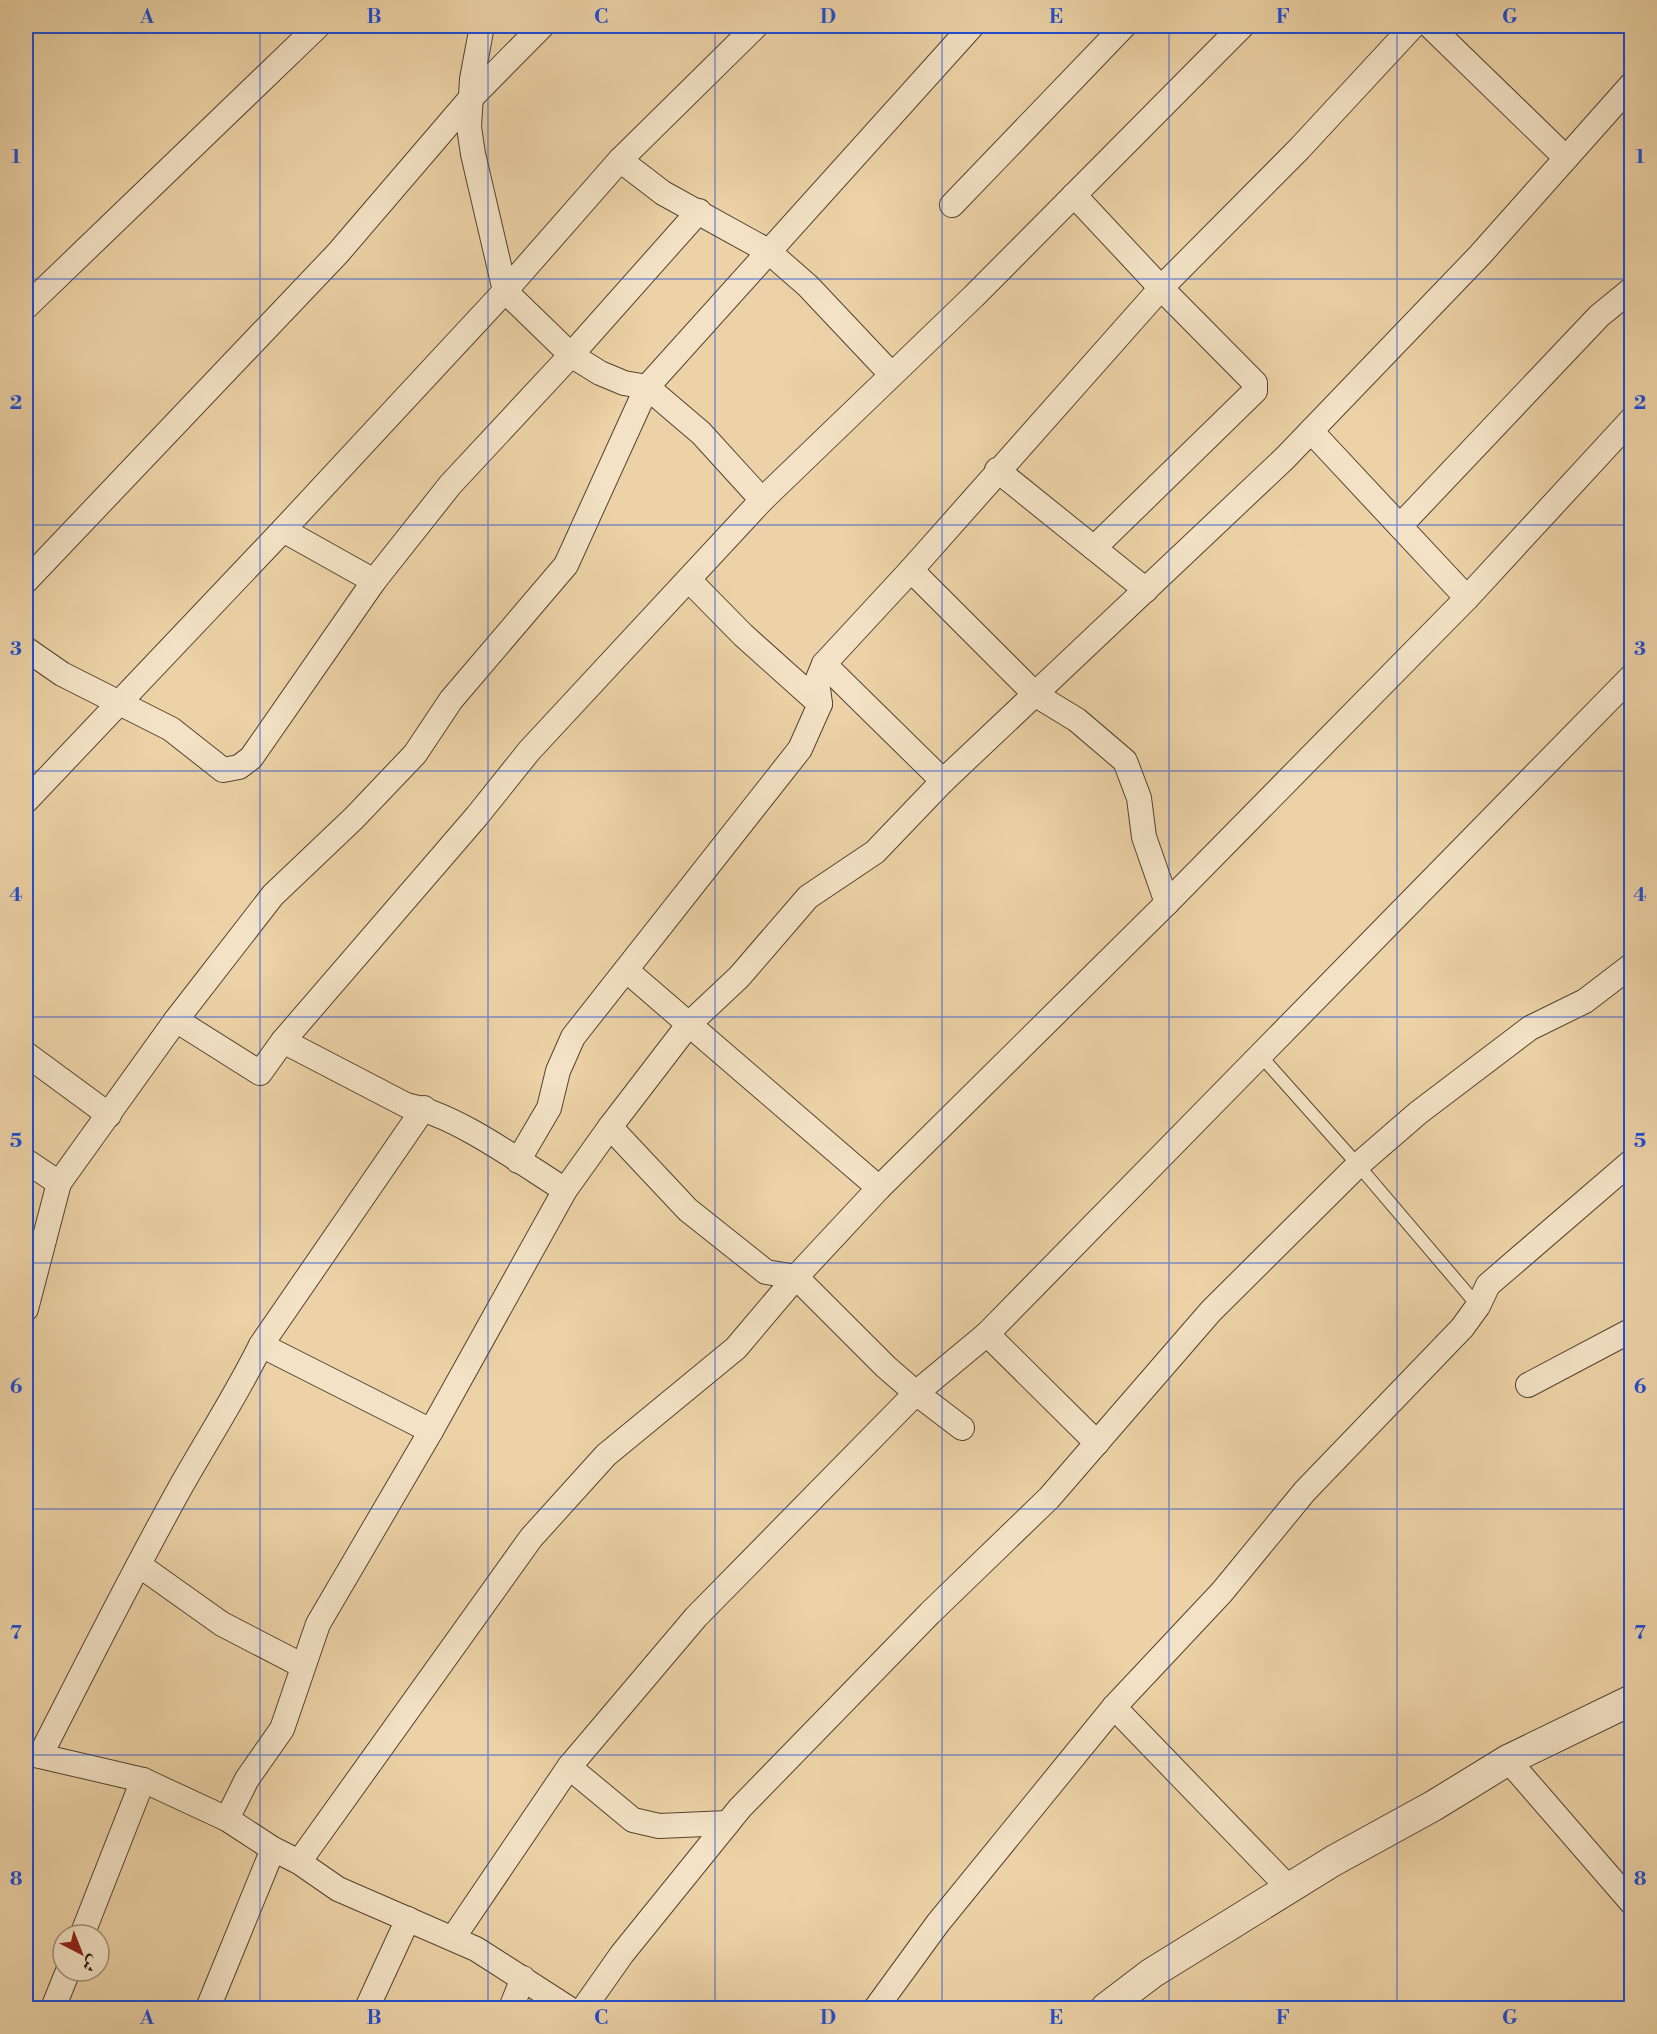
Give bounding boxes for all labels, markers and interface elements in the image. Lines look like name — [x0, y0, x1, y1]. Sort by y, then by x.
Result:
text: A — [139, 5, 155, 30]
text: B — [366, 5, 382, 30]
text: C — [594, 5, 608, 30]
text: D — [820, 5, 836, 30]
text: E — [1049, 5, 1063, 30]
text: F — [1276, 5, 1290, 30]
text: G — [1502, 5, 1518, 30]
text: 1 — [11, 145, 21, 170]
text: 1 — [1635, 145, 1645, 170]
text: 2 — [10, 391, 22, 416]
text: 2 — [1634, 391, 1646, 416]
text: 3 — [10, 637, 22, 662]
text: 3 — [1634, 637, 1646, 662]
text: 4 — [9, 883, 23, 908]
text: 4 — [1633, 883, 1647, 908]
text: 5 — [10, 1129, 22, 1154]
text: 5 — [1634, 1129, 1646, 1154]
text: 6 — [10, 1375, 23, 1400]
text: 6 — [1634, 1375, 1647, 1400]
text: 7 — [10, 1621, 22, 1646]
text: 7 — [1634, 1621, 1646, 1646]
text: 8 — [10, 1867, 23, 1892]
text: 8 — [1634, 1867, 1647, 1892]
north arrow — [51, 1923, 111, 1983]
text: ش — [78, 1951, 103, 1976]
text: A — [139, 2006, 155, 2031]
text: B — [366, 2006, 382, 2031]
text: C — [594, 2006, 608, 2031]
text: D — [820, 2006, 836, 2031]
text: E — [1049, 2006, 1063, 2031]
text: F — [1276, 2006, 1290, 2031]
text: G — [1502, 2006, 1518, 2031]

